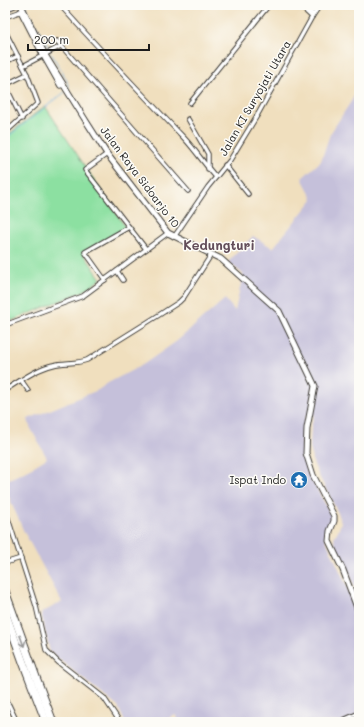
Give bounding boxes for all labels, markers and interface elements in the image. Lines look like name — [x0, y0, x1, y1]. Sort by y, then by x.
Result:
scale bar — [28, 26, 149, 52]
text: 200 m — [34, 31, 69, 47]
street label: Jalan KI Suryojati Utara — [215, 37, 294, 158]
street label: Jalan Raya Sidoarjo 10 — [97, 123, 184, 231]
district label: Kedungturi — [183, 236, 255, 253]
temple icon: Ispat Indo — [289, 470, 309, 490]
place label: Ispat Indo — [229, 472, 286, 487]
one-way arrow — [19, 635, 27, 647]

